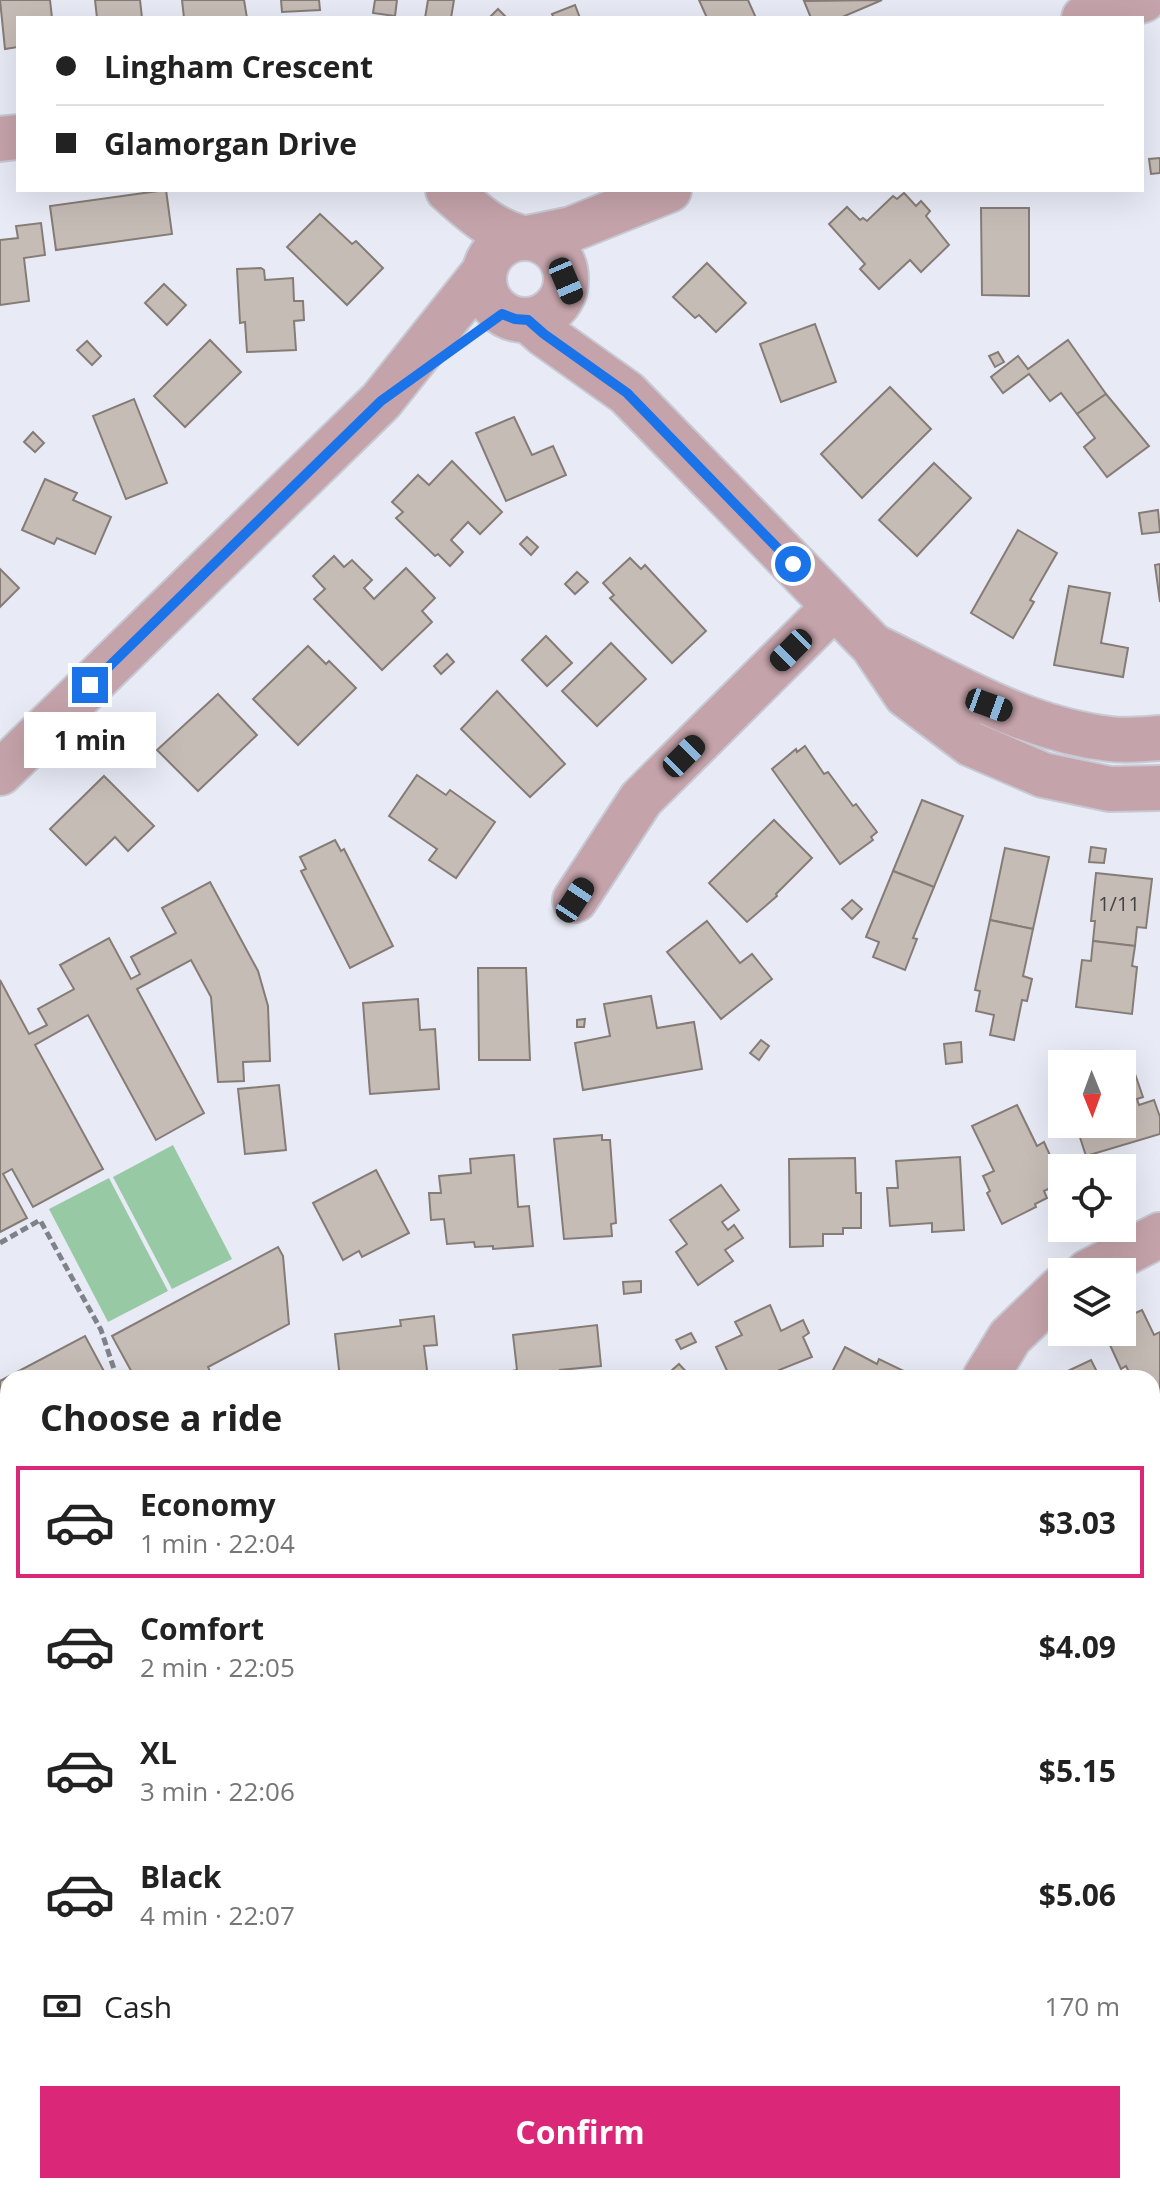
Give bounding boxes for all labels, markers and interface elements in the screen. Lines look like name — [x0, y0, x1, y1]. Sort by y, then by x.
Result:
text: Lingham Crescent — [104, 46, 373, 87]
text: Glamorgan Drive — [104, 123, 357, 164]
car — [546, 254, 586, 308]
route start — [775, 546, 811, 582]
car — [766, 625, 816, 675]
route end — [72, 667, 108, 703]
car — [962, 686, 1016, 724]
callout: 1 min — [24, 713, 156, 769]
text: 1 min — [54, 722, 126, 758]
car — [659, 731, 709, 781]
car — [552, 873, 598, 927]
house number: 1/11 — [1098, 890, 1140, 917]
north arrow — [1048, 1050, 1136, 1138]
map controls — [1048, 1050, 1136, 1346]
button: locate — [1048, 1154, 1136, 1242]
button: layers — [1048, 1258, 1136, 1346]
text: Choose a ride — [40, 1393, 282, 1442]
text: Economy — [140, 1484, 276, 1525]
icon: car — [44, 1486, 116, 1558]
text: $3.03 — [1039, 1502, 1116, 1543]
text: 1 min · 22:04 — [140, 1525, 295, 1561]
text: Comfort — [140, 1608, 264, 1649]
icon: car — [44, 1610, 116, 1682]
text: $4.09 — [1039, 1626, 1116, 1667]
text: 2 min · 22:05 — [140, 1649, 295, 1685]
text: XL — [140, 1732, 177, 1773]
icon: car — [44, 1734, 116, 1806]
text: $5.15 — [1039, 1750, 1116, 1791]
text: 3 min · 22:06 — [140, 1773, 295, 1809]
text: Black — [140, 1856, 221, 1897]
icon: car — [44, 1858, 116, 1930]
text: $5.06 — [1039, 1874, 1116, 1915]
text: 4 min · 22:07 — [140, 1897, 295, 1933]
icon: cash — [40, 1984, 84, 2028]
text: Cash — [104, 1986, 172, 2027]
text: 170 m — [1045, 1988, 1120, 2024]
button: Confirm — [40, 2086, 1120, 2178]

